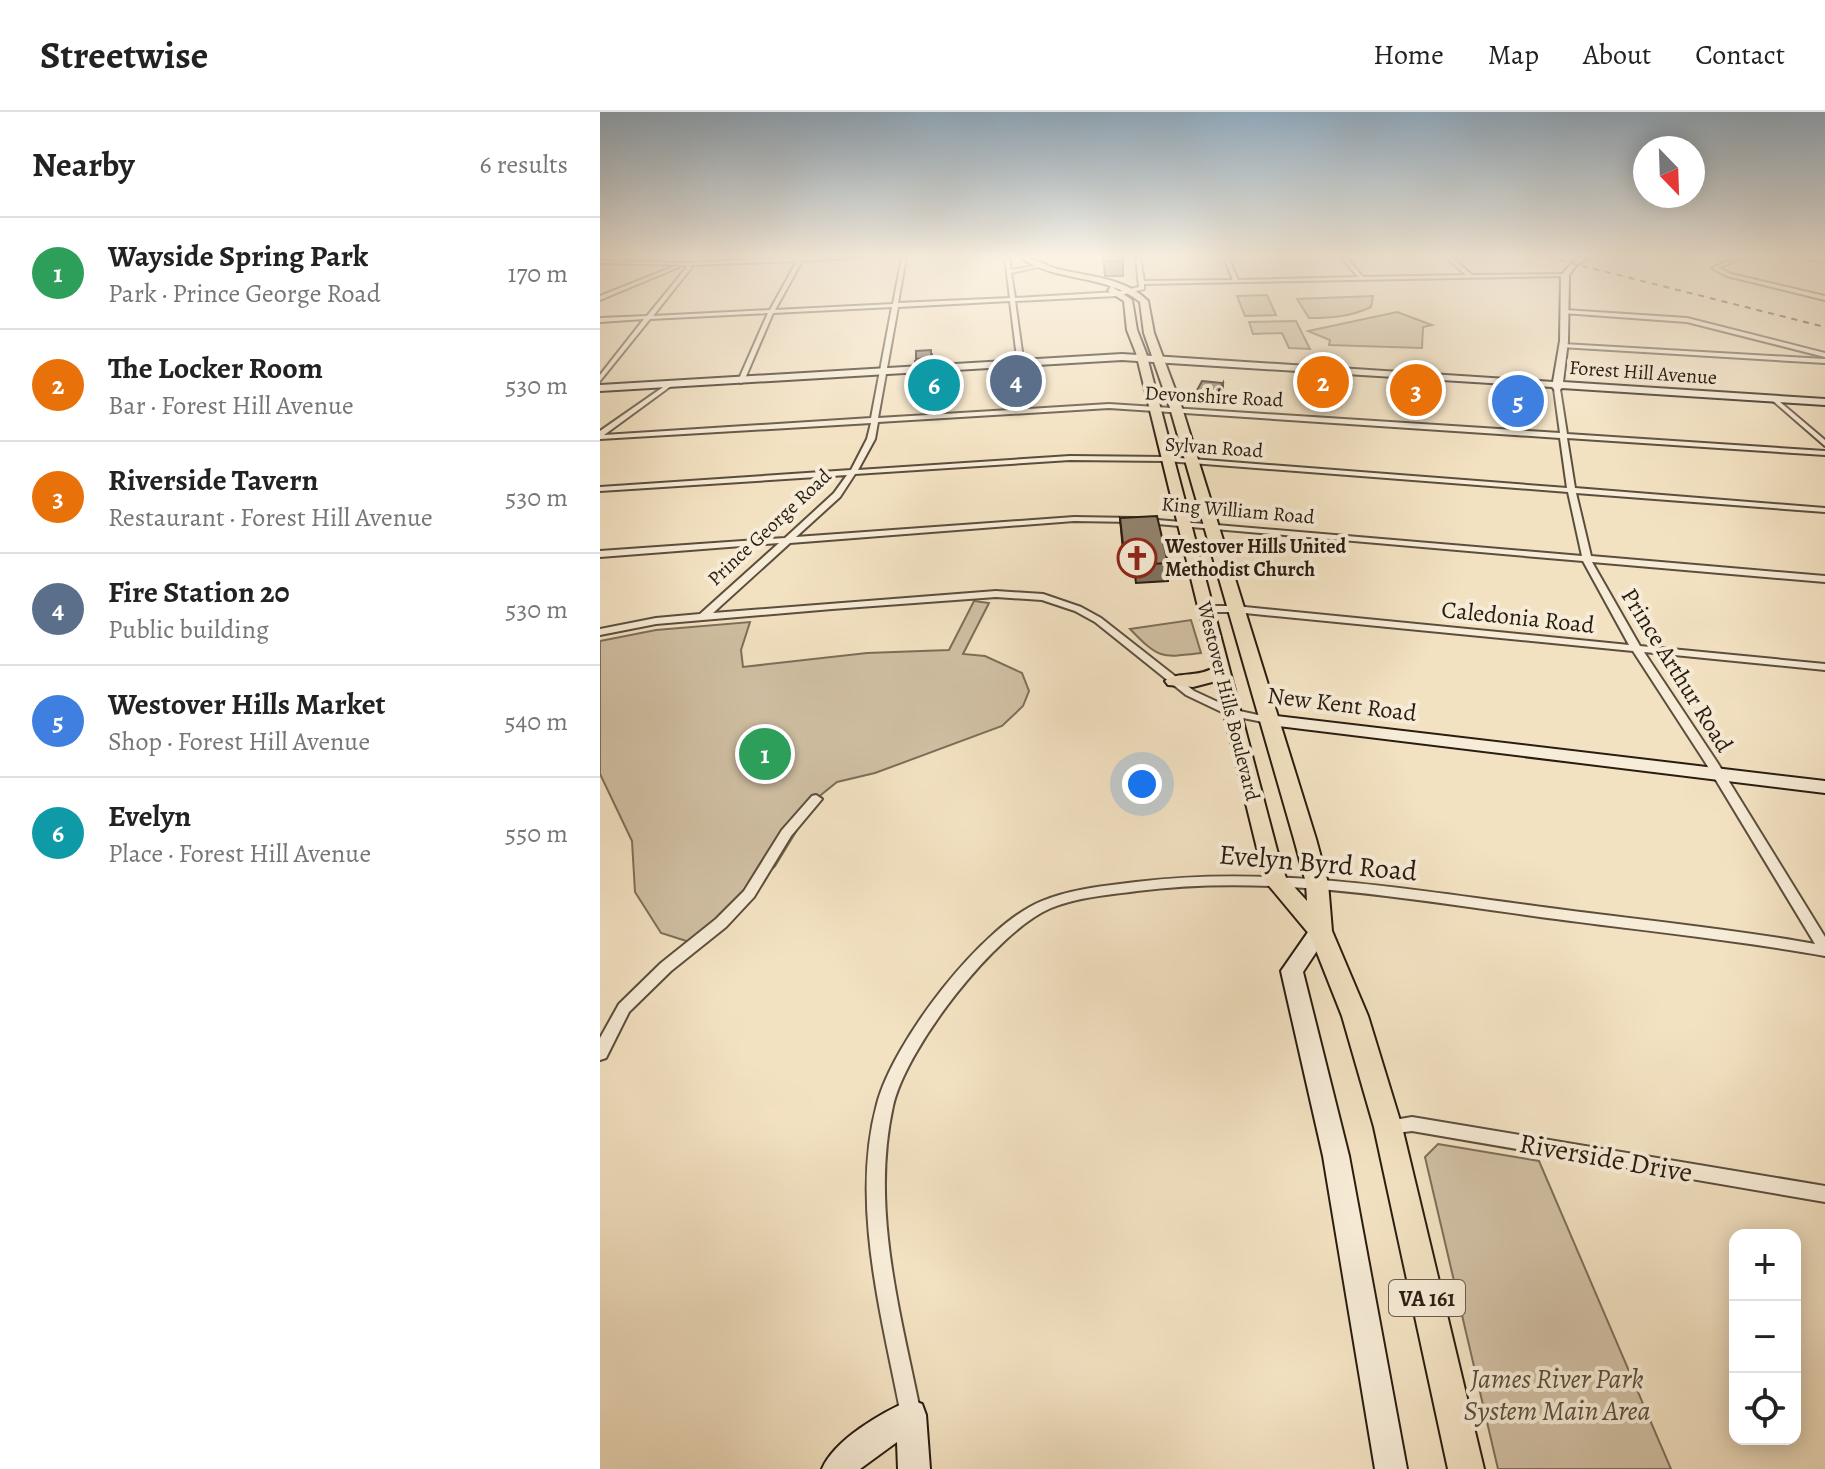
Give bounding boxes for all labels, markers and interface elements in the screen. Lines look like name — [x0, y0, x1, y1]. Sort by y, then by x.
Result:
text: Streetwise — [40, 29, 208, 81]
text: Home — [1373, 36, 1444, 74]
text: Map — [1488, 36, 1539, 74]
text: About — [1583, 36, 1651, 74]
text: Contact — [1695, 36, 1785, 74]
north arrow — [1633, 136, 1705, 208]
text: Nearby — [32, 141, 135, 188]
text: 6 results — [480, 147, 568, 182]
text: Wayside Spring Park — [108, 236, 368, 276]
text: 1 — [53, 256, 63, 291]
text: 170 m — [508, 256, 568, 291]
text: Park · Prince George Road — [108, 276, 381, 311]
text: The Locker Room — [108, 348, 323, 388]
pin: 4 — [990, 351, 1042, 411]
pin: 2 — [1297, 352, 1349, 412]
street label: Forest Hill Avenue — [1568, 354, 1718, 391]
pin: 6 — [908, 355, 960, 415]
pin: 3 — [1390, 360, 1442, 420]
text: 2 — [52, 368, 64, 403]
text: 530 m — [505, 368, 568, 403]
pin: 5 — [1492, 371, 1544, 431]
street label: Devonshire Road — [1144, 379, 1284, 414]
text: Bar · Forest Hill Avenue — [108, 388, 354, 423]
street label: Sylvan Road — [1164, 431, 1264, 464]
text: Riverside Tavern — [108, 460, 318, 500]
street label: Prince George Road — [702, 463, 837, 592]
text: 3 — [52, 480, 64, 515]
text: 530 m — [505, 480, 568, 515]
street label: King William Road — [1160, 490, 1316, 531]
text: Restaurant · Forest Hill Avenue — [108, 500, 433, 535]
place label: Westover Hills United Methodist Church — [1164, 533, 1347, 583]
church icon: Westover Hills United Methodist Church — [1116, 537, 1158, 579]
text: Fire Station 20 — [108, 572, 290, 612]
street label: Prince Arthur Road — [1614, 582, 1740, 758]
text: 4 — [52, 592, 64, 627]
text: 530 m — [505, 592, 568, 627]
street label: Caledonia Road — [1440, 593, 1596, 641]
street label: Westover Hills Boulevard — [1190, 598, 1266, 804]
text: Public building — [108, 612, 269, 647]
street label: New Kent Road — [1266, 679, 1419, 729]
text: Westover Hills Market — [108, 684, 386, 724]
text: 5 — [52, 704, 64, 739]
text: 540 m — [504, 704, 568, 739]
text: Shop · Forest Hill Avenue — [108, 724, 370, 759]
pin: 1 — [739, 724, 791, 784]
your location — [1122, 764, 1162, 804]
text: Evelyn — [108, 796, 191, 836]
text: 6 — [52, 816, 64, 851]
text: 550 m — [505, 816, 568, 851]
street label: Evelyn Byrd Road — [1217, 835, 1420, 891]
text: Place · Forest Hill Avenue — [108, 836, 371, 871]
street label: Riverside Drive — [1516, 1124, 1695, 1192]
map controls — [1729, 1229, 1801, 1445]
button: + — [1729, 1229, 1801, 1301]
road number: VA 161 — [1389, 1280, 1465, 1316]
button: − — [1729, 1301, 1801, 1373]
park label: James River Park System Main Area — [1463, 1360, 1651, 1430]
button: locate — [1729, 1373, 1801, 1445]

